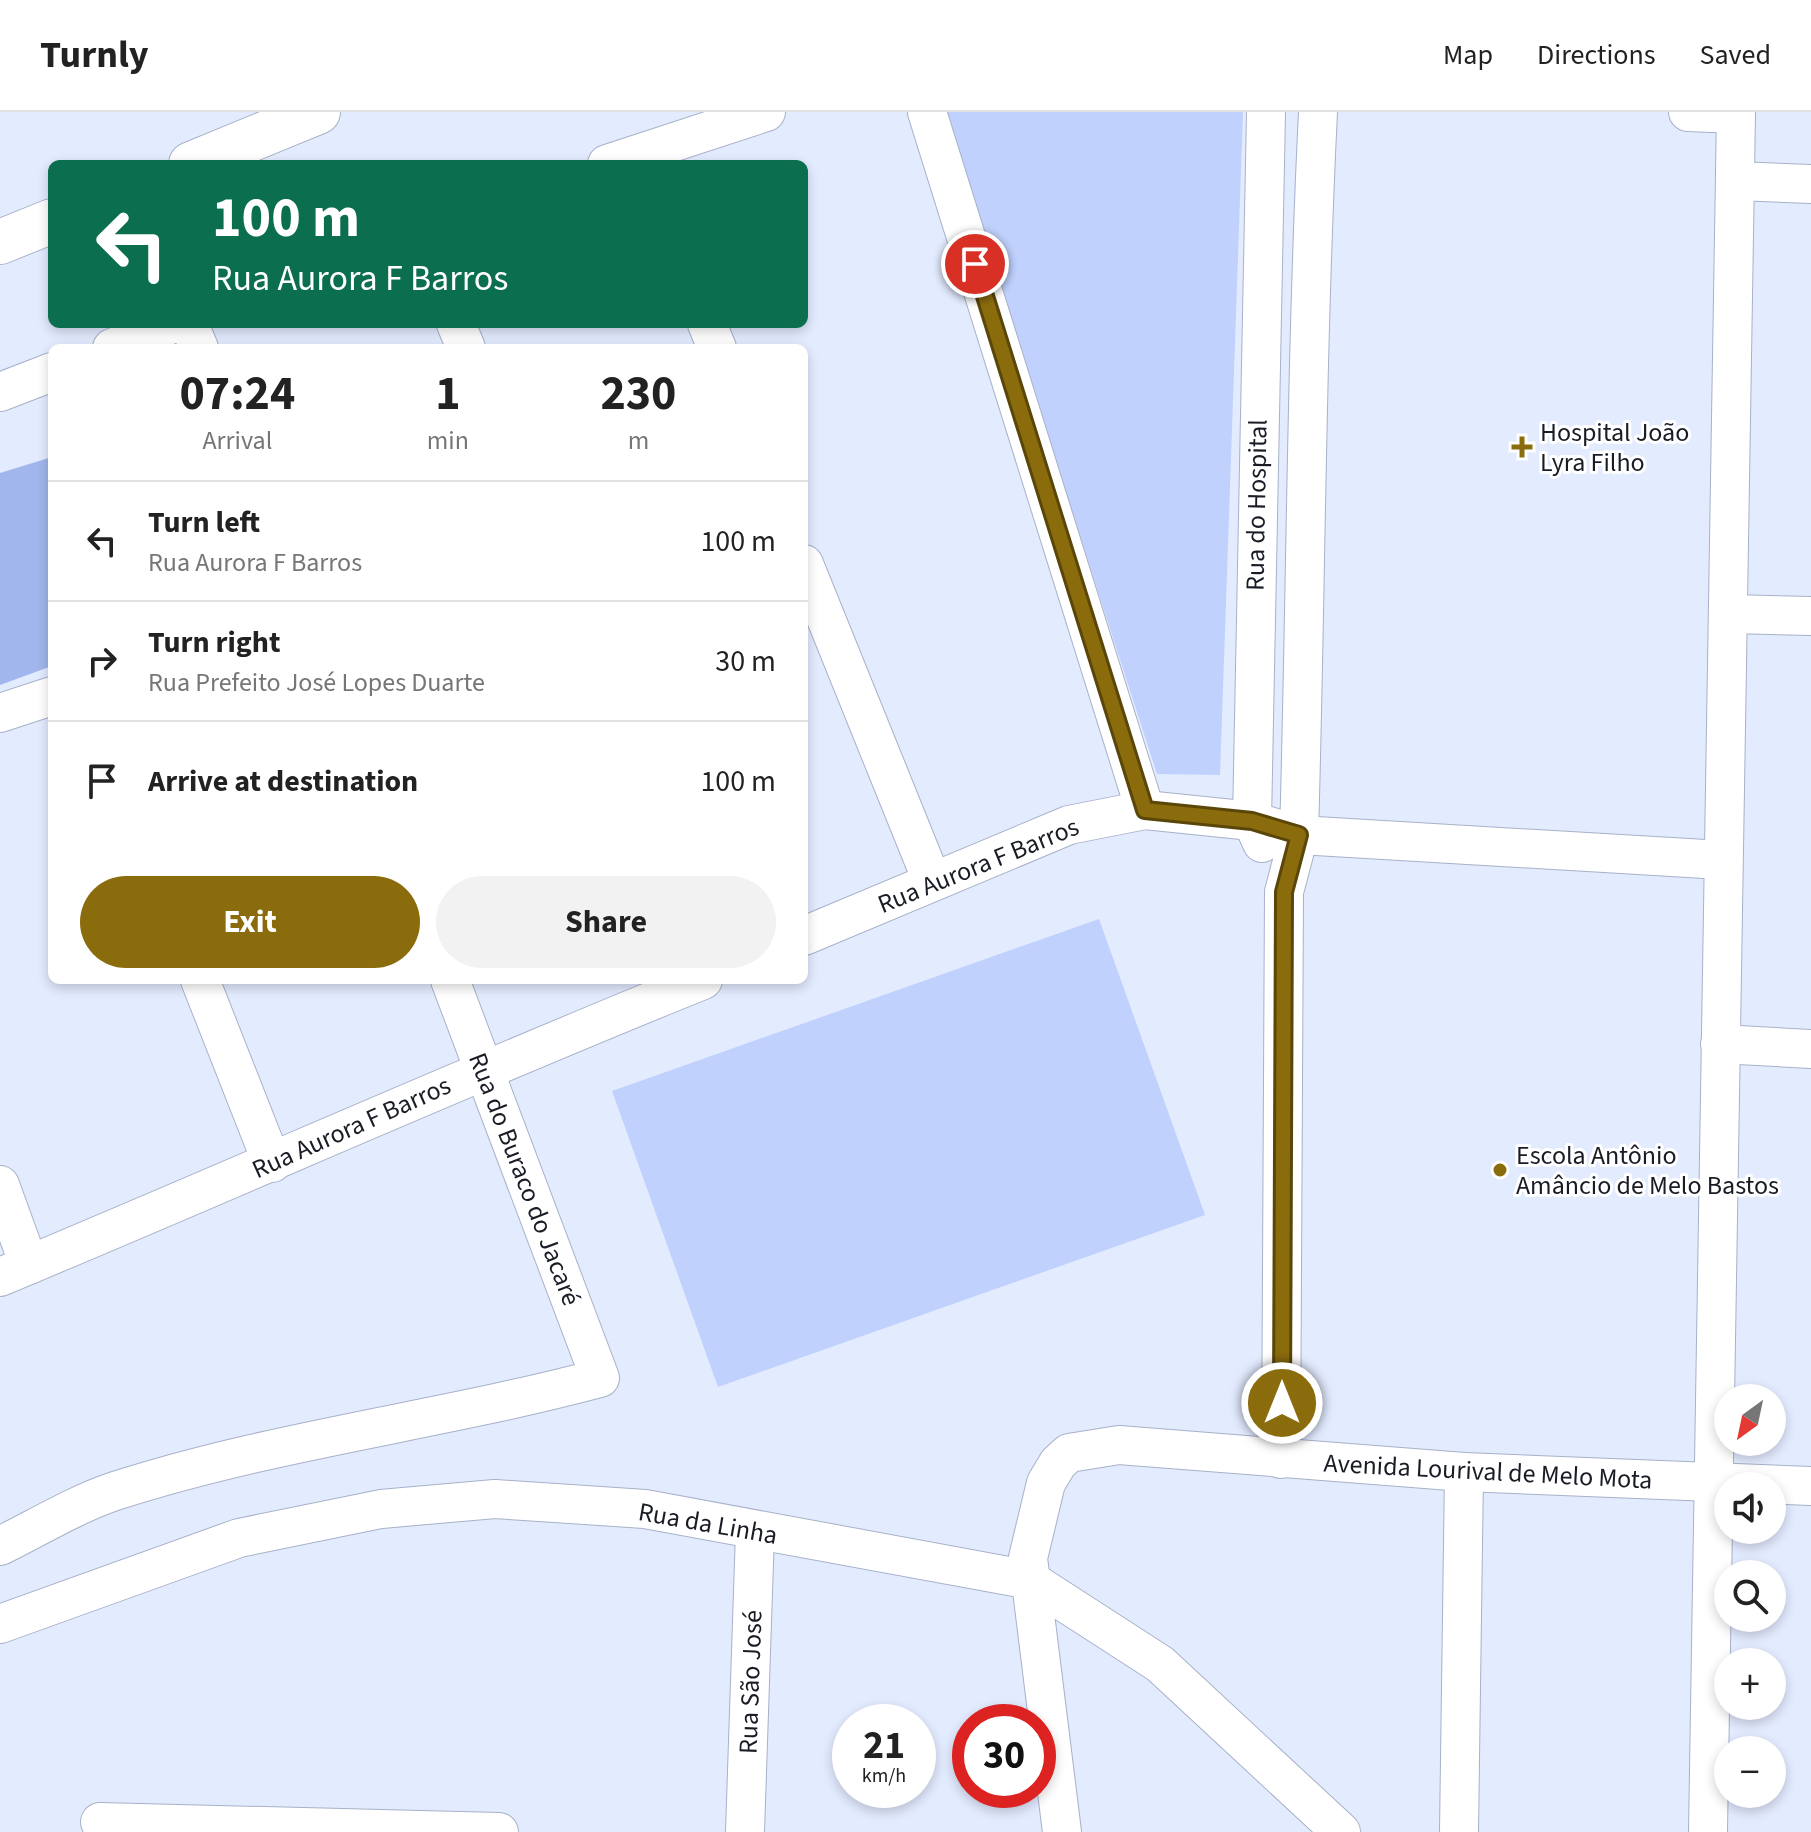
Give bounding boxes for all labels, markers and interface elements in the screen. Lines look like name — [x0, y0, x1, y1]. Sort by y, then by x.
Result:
text: Turnly — [40, 28, 149, 82]
text: Map — [1443, 35, 1493, 75]
text: Directions — [1537, 35, 1656, 75]
text: Saved — [1700, 35, 1771, 75]
text: 100 m — [212, 179, 360, 258]
icon: left — [80, 192, 184, 296]
pin — [941, 230, 1009, 298]
icon: arrive — [953, 242, 997, 286]
text: Rua Aurora F Barros — [212, 253, 508, 304]
text: 07:24 — [179, 360, 295, 428]
text: 1 — [435, 360, 461, 428]
text: 230 — [600, 360, 676, 428]
place label: Hospital João Lyra Filho — [1540, 414, 1689, 481]
street label: Rua do Hospital — [1237, 419, 1276, 591]
text: Arrival — [202, 422, 272, 459]
text: min — [427, 422, 469, 459]
text: m — [628, 422, 649, 459]
marker: Hospital João Lyra Filho — [1511, 436, 1533, 458]
text: Turn left — [148, 501, 260, 544]
icon: left — [80, 519, 124, 563]
text: 100 m — [700, 520, 776, 563]
text: Rua Aurora F Barros — [148, 544, 362, 581]
text: Turn right — [148, 621, 280, 664]
icon: right — [80, 639, 124, 683]
text: 30 m — [715, 640, 776, 683]
text: Rua Prefeito José Lopes Duarte — [148, 664, 485, 701]
icon: arrive — [80, 759, 124, 803]
text: Arrive at destination — [148, 760, 418, 803]
text: 100 m — [700, 760, 776, 803]
street label: Rua Aurora F Barros — [872, 808, 1084, 923]
button: Exit — [80, 876, 420, 968]
button: Share — [436, 876, 776, 968]
street label: Rua do Buraco do Jacaré — [459, 1047, 590, 1311]
street label: Rua Aurora F Barros — [246, 1067, 457, 1188]
place label: Escola Antônio Amâncio de Melo Bastos — [1516, 1137, 1779, 1204]
marker: Escola Antônio Amâncio de Melo Bastos — [1491, 1161, 1509, 1179]
position arrow — [1240, 1361, 1324, 1445]
north arrow — [1714, 1384, 1786, 1456]
map controls — [1714, 1384, 1786, 1808]
street label: Avenida Lourival de Melo Mota — [1323, 1444, 1653, 1499]
button: sound — [1714, 1472, 1786, 1544]
street label: Rua da Linha — [636, 1493, 780, 1554]
button: search — [1714, 1560, 1786, 1632]
street label: Rua São José — [730, 1610, 771, 1755]
button: + — [1714, 1648, 1786, 1720]
speed limit sign: 30 — [952, 1704, 1056, 1808]
text: 21 — [863, 1717, 905, 1774]
button: − — [1714, 1736, 1786, 1808]
text: km/h — [862, 1762, 906, 1790]

